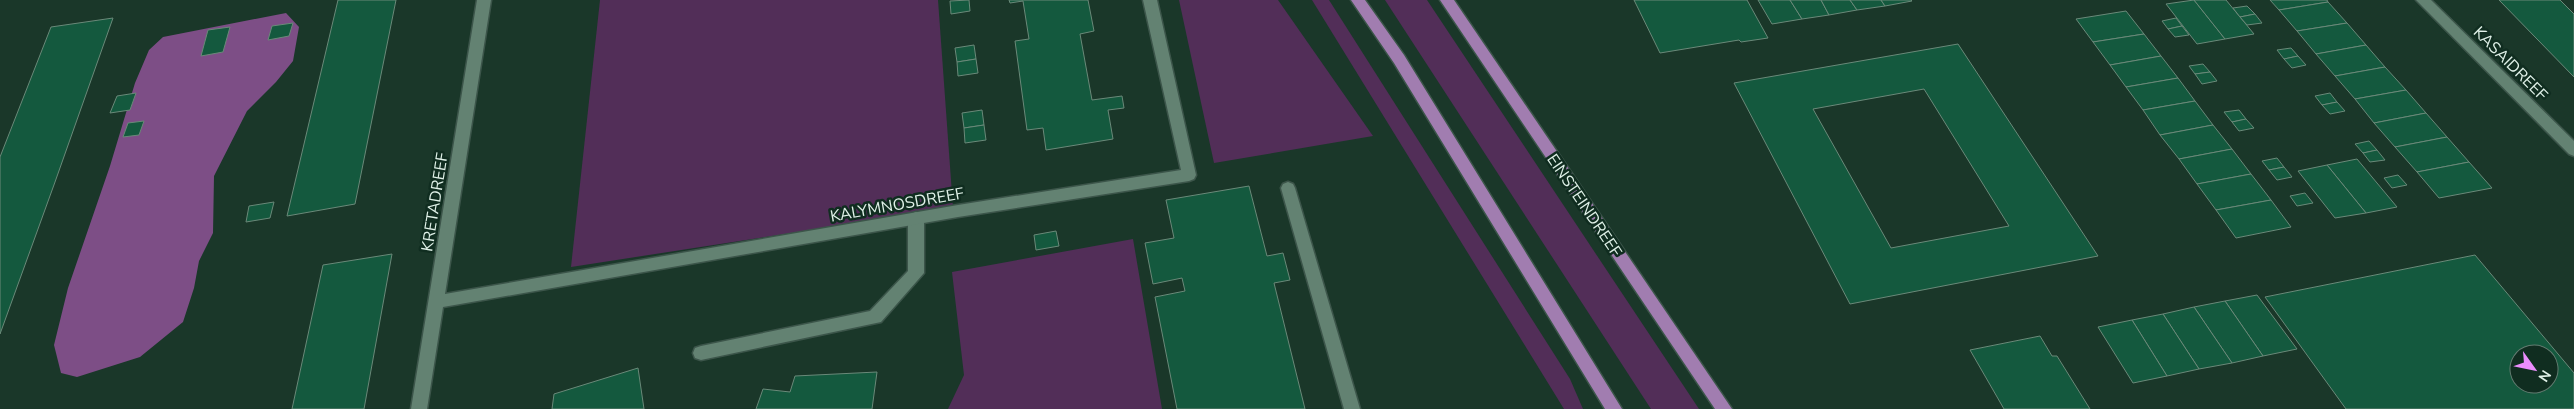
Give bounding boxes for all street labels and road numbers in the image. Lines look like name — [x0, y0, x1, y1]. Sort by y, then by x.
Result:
street label: KASAIDREEF — [2468, 22, 2552, 106]
street label: EINSTEINDREEF — [1542, 150, 1627, 262]
street label: KRETADREEF — [416, 151, 454, 253]
street label: KALYMNOSDREEF — [829, 182, 966, 228]

